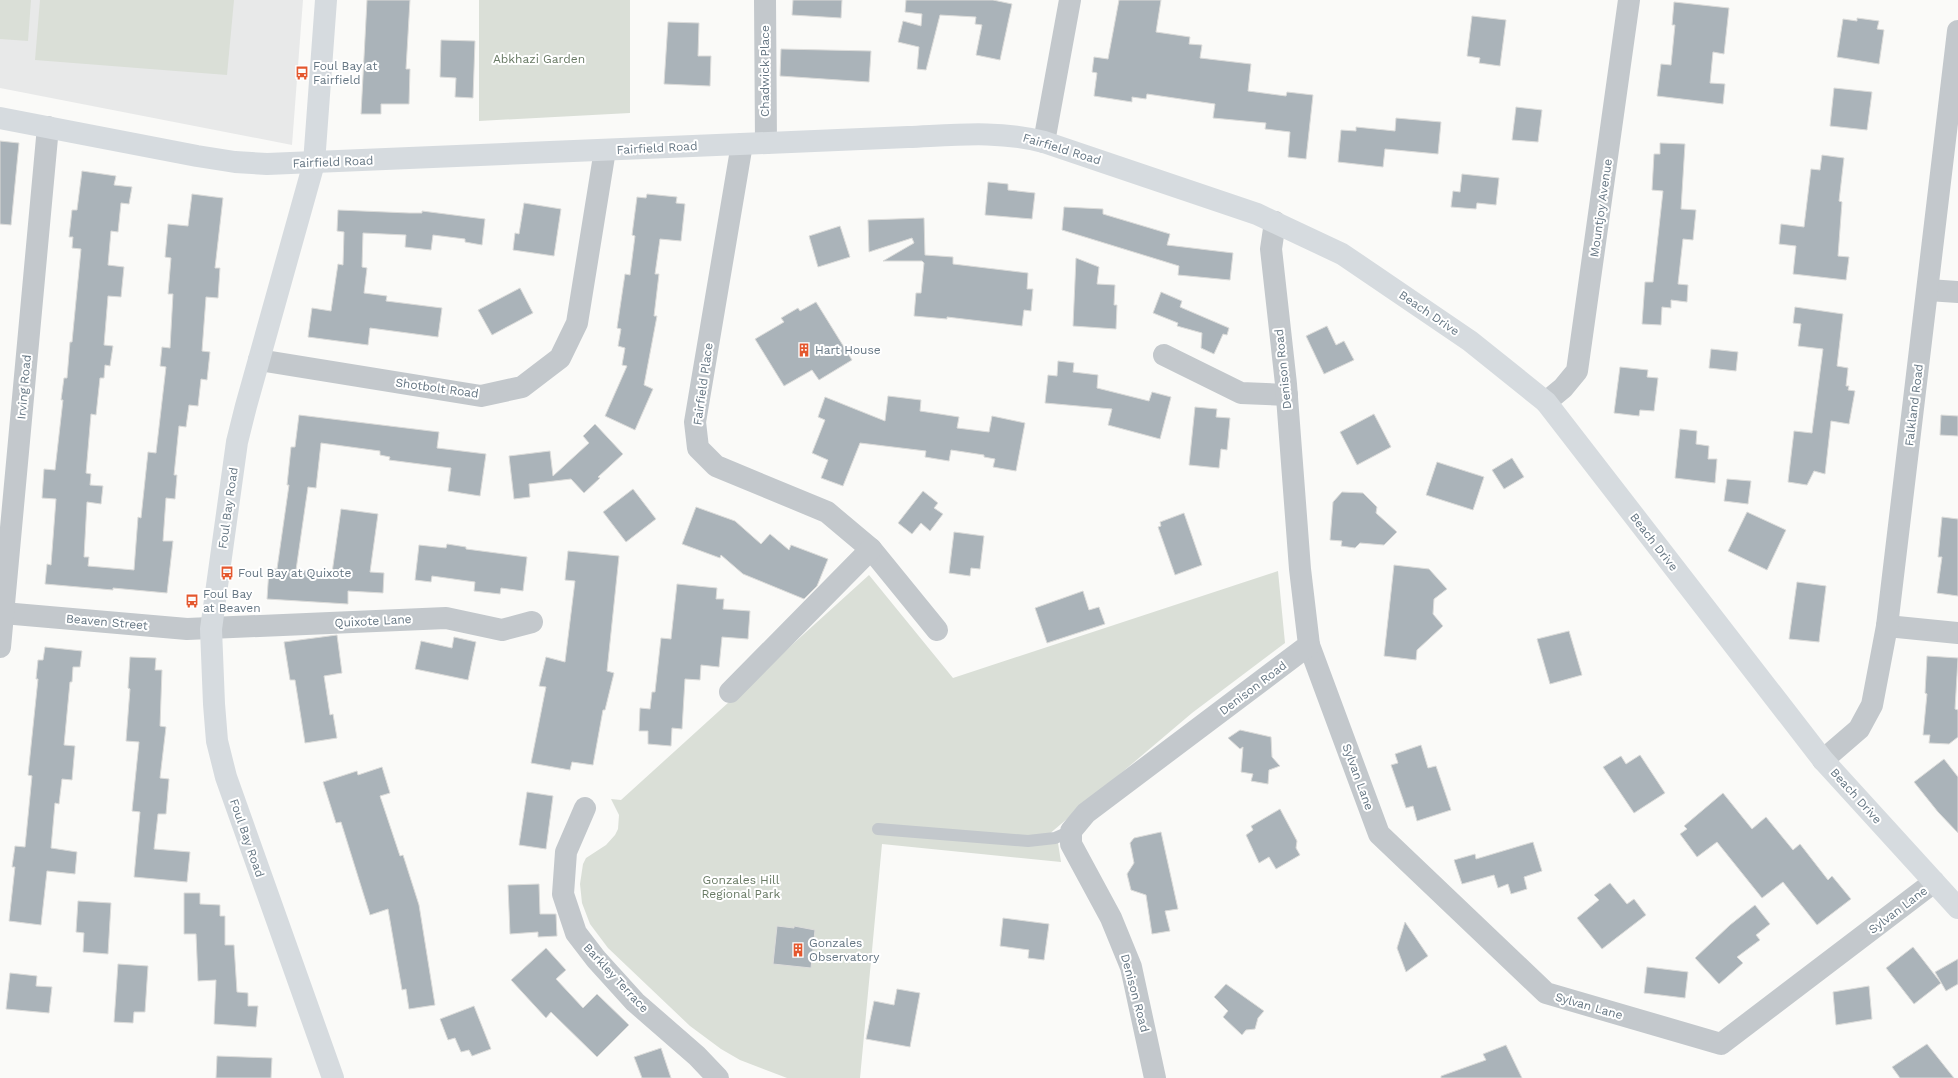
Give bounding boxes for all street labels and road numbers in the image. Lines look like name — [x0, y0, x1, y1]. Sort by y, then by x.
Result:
street label: Chadwick Place — [758, 25, 772, 117]
street label: Fairfield Road — [1021, 130, 1103, 168]
street label: Fairfield Road — [616, 139, 698, 157]
street label: Fairfield Road — [292, 154, 374, 170]
street label: Mountjoy Avenue — [1587, 158, 1615, 258]
street label: Beach Drive — [1396, 288, 1462, 338]
street label: Denison Road — [1272, 328, 1294, 410]
street label: Fairfield Place — [690, 342, 716, 426]
street label: Irving Road — [14, 354, 34, 420]
street label: Falkland Road — [1902, 363, 1926, 447]
street label: Shotbolt Road — [395, 375, 479, 401]
street label: Foul Bay Road — [215, 466, 241, 550]
street label: Beach Drive — [1627, 510, 1681, 574]
street label: Beaven Street — [65, 611, 149, 633]
street label: Quixote Lane — [334, 612, 412, 630]
street label: Denison Road — [1217, 658, 1289, 718]
street label: Sylvan Lane — [1339, 742, 1377, 812]
street label: Beach Drive — [1827, 765, 1885, 827]
street label: Foul Bay Road — [227, 797, 267, 879]
street label: Sylvan Lane — [1866, 883, 1930, 937]
street label: Barkley Terrace — [580, 941, 652, 1015]
street label: Denison Road — [1118, 952, 1152, 1034]
street label: Sylvan Lane — [1554, 990, 1625, 1022]

